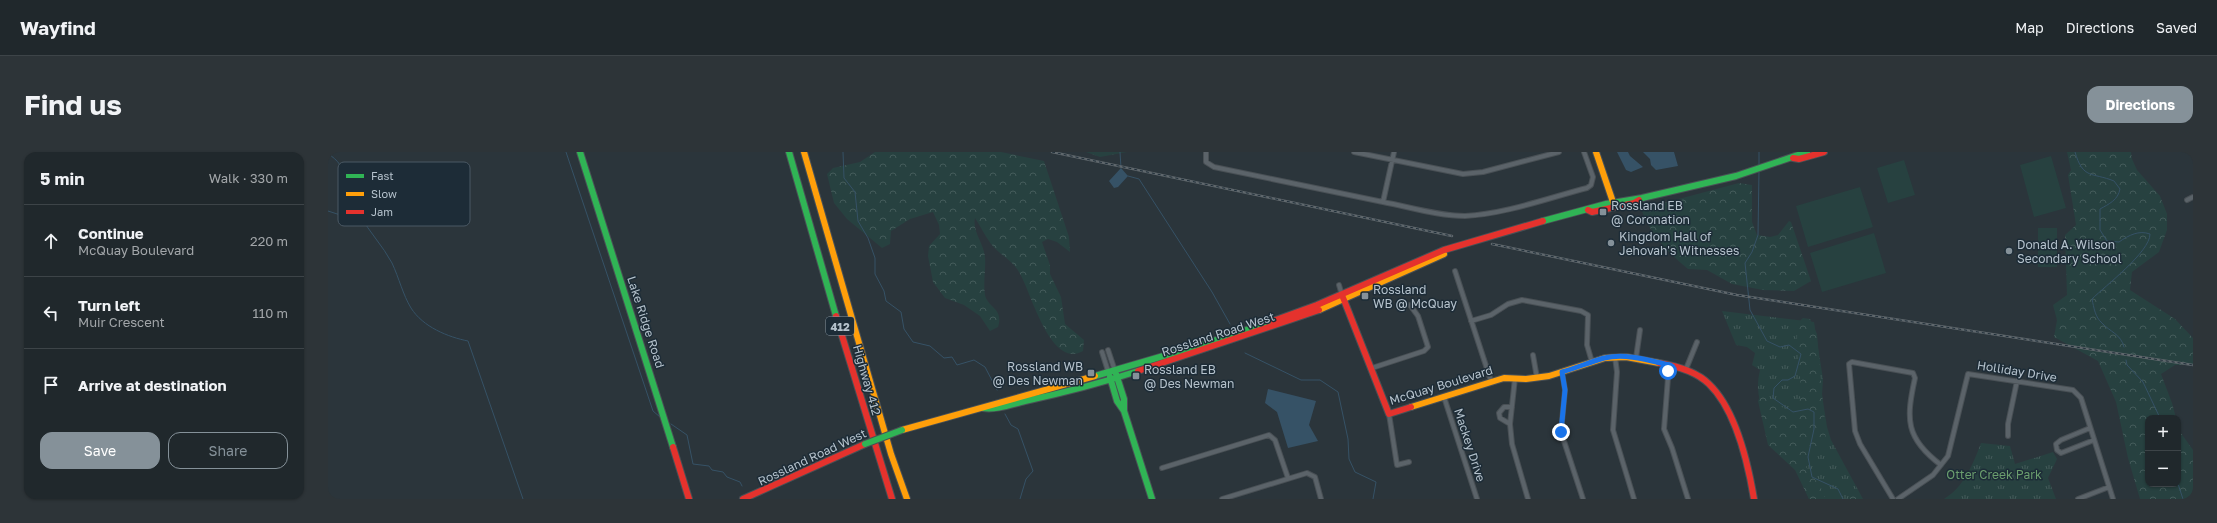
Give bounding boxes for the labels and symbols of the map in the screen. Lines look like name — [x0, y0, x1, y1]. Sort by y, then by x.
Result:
legend — [338, 162, 470, 226]
text: Fast — [371, 169, 394, 182]
text: Slow — [371, 187, 397, 200]
place label: Rossland EB @ Coronation — [1611, 198, 1690, 227]
text: Jam — [371, 205, 393, 218]
marker: Rossland EB @ Coronation — [1598, 207, 1608, 217]
place label: Kingdom Hall of Jehovah's Witnesses — [1619, 229, 1739, 258]
place label: Donald A. Wilson Secondary School — [2017, 237, 2122, 266]
marker: Kingdom Hall of Jehovah's Witnesses — [1606, 238, 1616, 248]
marker: Donald A. Wilson Secondary School — [2004, 246, 2014, 256]
street label: Lake Ridge Road — [624, 274, 668, 370]
place label: Rossland WB @ McQuay — [1373, 282, 1457, 311]
marker: Rossland WB @ McQuay — [1360, 291, 1370, 301]
street label: Rossland Road West — [1160, 309, 1277, 359]
road number: 412 — [826, 317, 854, 335]
street label: Highway 412 — [850, 343, 884, 417]
street label: Holliday Drive — [1976, 357, 2058, 385]
place label: Rossland WB @ Des Newman — [993, 359, 1083, 388]
place label: Rossland EB @ Des Newman — [1144, 362, 1234, 391]
street label: McQuay Boulevard — [1388, 362, 1494, 408]
route start — [1659, 362, 1677, 380]
marker: Rossland WB @ Des Newman — [1086, 368, 1096, 378]
marker: Rossland EB @ Des Newman — [1131, 371, 1141, 381]
street label: Mackey Drive — [1451, 406, 1489, 484]
route end — [1552, 423, 1570, 441]
street label: Rossland Road West — [755, 425, 869, 489]
park label: Otter Creek Park — [1946, 467, 2042, 482]

